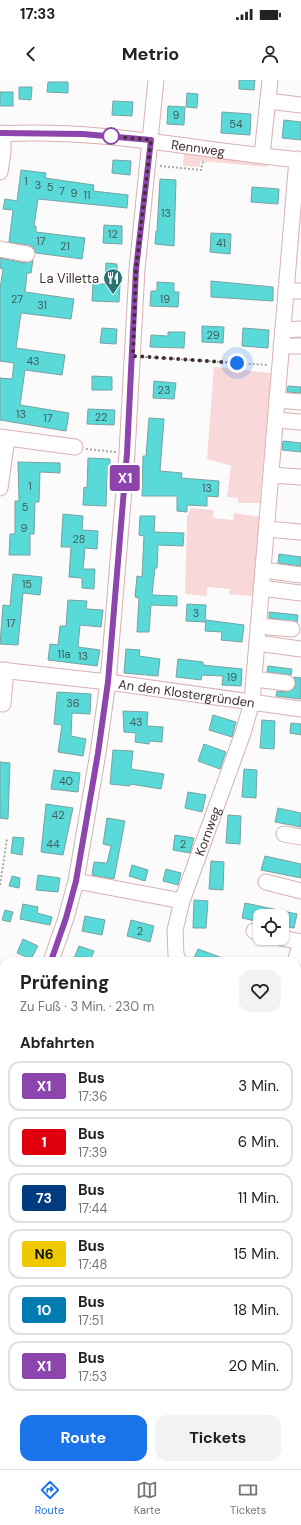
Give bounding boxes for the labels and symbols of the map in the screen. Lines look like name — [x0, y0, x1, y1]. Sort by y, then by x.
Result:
house number: 9 — [173, 108, 180, 122]
house number: 54 — [229, 117, 243, 131]
unlabelled marker — [102, 127, 120, 145]
street label: Rennweg — [170, 136, 226, 160]
house number: 1 — [24, 174, 28, 188]
house number: 3 — [35, 178, 41, 192]
house number: 5 — [47, 180, 54, 194]
house number: 7 — [59, 184, 65, 198]
house number: 9 — [71, 186, 78, 200]
house number: 11 — [84, 188, 90, 202]
house number: 13 — [161, 206, 171, 220]
house number: 12 — [108, 227, 118, 241]
house number: 17 — [36, 234, 46, 248]
house number: 41 — [216, 236, 226, 250]
house number: 21 — [60, 239, 70, 253]
restaurant icon: La Villetta — [102, 267, 124, 295]
place label: La Villetta — [40, 270, 99, 287]
house number: 27 — [11, 292, 23, 306]
house number: 19 — [160, 292, 170, 306]
house number: 31 — [37, 298, 47, 312]
house number: 29 — [206, 328, 220, 342]
your location — [227, 353, 247, 373]
house number: 43 — [26, 354, 40, 368]
house number: 23 — [158, 383, 170, 397]
house number: 13 — [16, 407, 26, 421]
house number: 22 — [95, 410, 107, 424]
house number: 17 — [43, 411, 53, 425]
line badge: X1 — [107, 465, 143, 491]
house number: 1 — [28, 479, 32, 493]
house number: 13 — [202, 481, 212, 495]
house number: 5 — [22, 500, 29, 514]
house number: 9 — [21, 521, 28, 535]
house number: 28 — [73, 532, 85, 546]
house number: 15 — [22, 577, 32, 591]
house number: 3 — [193, 606, 199, 620]
house number: 17 — [6, 616, 16, 630]
house number: 11a — [58, 647, 70, 661]
house number: 13 — [78, 649, 88, 663]
house number: 19 — [227, 670, 237, 684]
street label: An den Klostergründen — [117, 675, 256, 711]
house number: 36 — [66, 696, 80, 710]
house number: 43 — [129, 715, 143, 729]
house number: 40 — [59, 774, 73, 788]
street label: Kornweg — [191, 804, 224, 858]
house number: 42 — [51, 808, 65, 822]
house number: 44 — [46, 837, 60, 851]
house number: 2 — [180, 837, 186, 851]
house number: 2 — [137, 924, 143, 938]

